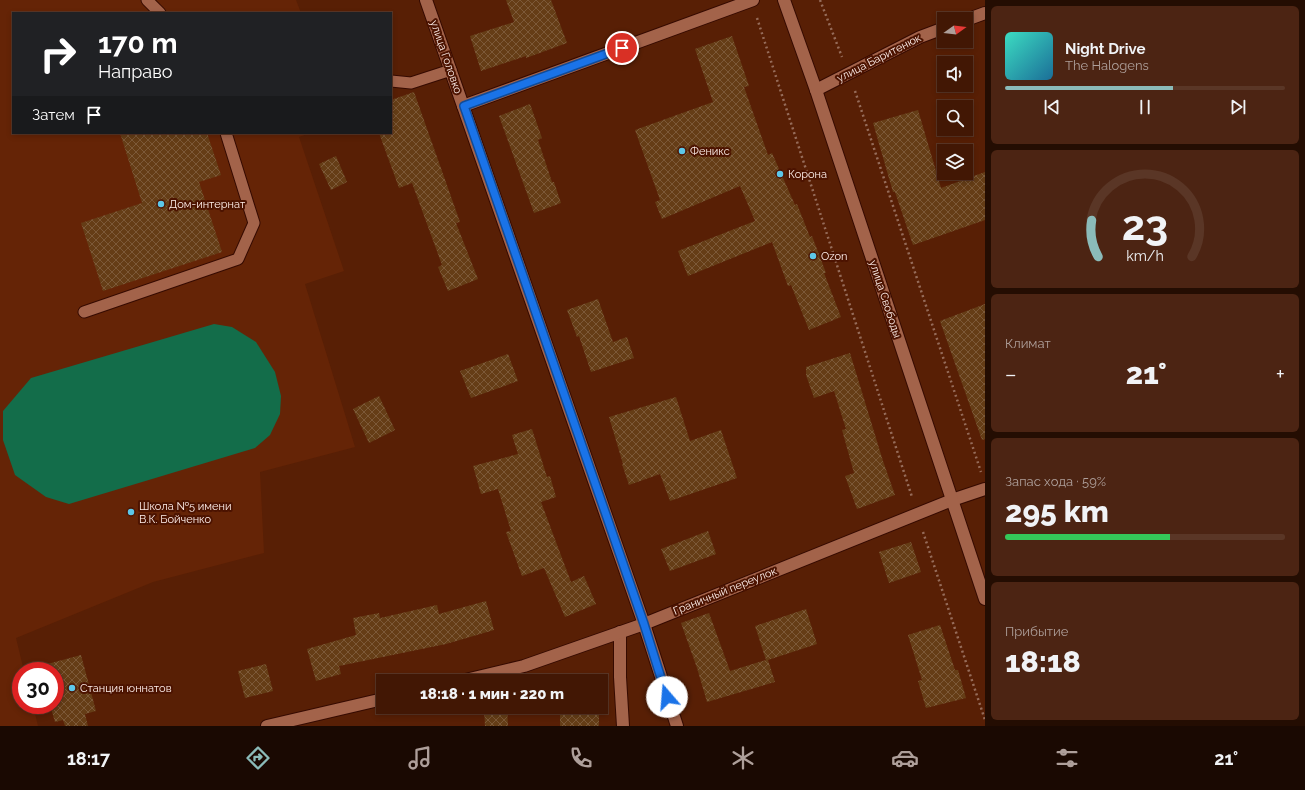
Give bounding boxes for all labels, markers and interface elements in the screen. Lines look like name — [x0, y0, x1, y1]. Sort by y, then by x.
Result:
north arrow — [937, 12, 973, 48]
map controls — [937, 12, 973, 180]
street label: улица Головко — [427, 19, 465, 96]
text: 170 m — [98, 27, 178, 60]
icon: right — [32, 28, 84, 80]
pin — [605, 31, 639, 65]
street label: улица Баритенюк — [835, 31, 924, 85]
icon: arrive — [611, 37, 633, 59]
text: Night Drive — [1065, 40, 1145, 58]
button: sound — [937, 56, 973, 92]
text: The Halogens — [1065, 58, 1149, 73]
text: Направо — [98, 61, 172, 82]
icon: previous — [1041, 96, 1063, 118]
icon: pause — [1134, 96, 1156, 118]
icon: next — [1227, 96, 1249, 118]
button: search — [937, 100, 973, 136]
icon: arrive — [83, 104, 105, 126]
text: Затем — [32, 106, 75, 124]
button: layers — [937, 144, 973, 180]
place label: Феникс — [690, 145, 730, 158]
marker: Феникс — [677, 146, 687, 156]
place label: Корона — [788, 168, 827, 181]
marker: Корона — [775, 169, 785, 179]
place label: Дом-интернат — [169, 198, 246, 211]
marker: Дом-интернат — [156, 199, 166, 209]
text: 23 — [1122, 201, 1168, 250]
text: km/h — [1126, 248, 1164, 264]
place label: Ozon — [821, 250, 848, 263]
marker: Ozon — [808, 251, 818, 261]
street label: улица Свободы — [866, 258, 904, 340]
text: Климат — [1005, 336, 1051, 351]
text: 21° — [1126, 356, 1167, 391]
text: − — [1005, 361, 1017, 387]
text: + — [1276, 361, 1285, 387]
text: Запас хода · 59% — [1005, 474, 1106, 489]
text: 295 km — [1005, 494, 1109, 529]
place label: Школа №5 имени В.К. Бойченко — [139, 500, 231, 526]
marker: Школа №5 имени В.К. Бойченко — [126, 507, 136, 517]
street label: Граничный переулок — [671, 564, 779, 618]
text: Прибытие — [1005, 624, 1068, 639]
text: 18:18 — [1005, 644, 1081, 679]
speed limit sign: 30 — [12, 662, 64, 714]
position arrow — [646, 676, 688, 718]
place label: Станция юннатов — [80, 682, 172, 695]
marker: Станция юннатов — [67, 683, 77, 693]
text: 18:18 · 1 мин · 220 m — [420, 685, 564, 703]
icon: directions — [244, 744, 272, 772]
icon: music — [406, 744, 434, 772]
icon: phone — [567, 744, 595, 772]
icon: climate — [729, 744, 757, 772]
icon: car — [891, 744, 919, 772]
icon: filters — [1053, 744, 1081, 772]
text: 18:17 — [67, 748, 110, 769]
text: 21° — [1214, 748, 1238, 769]

